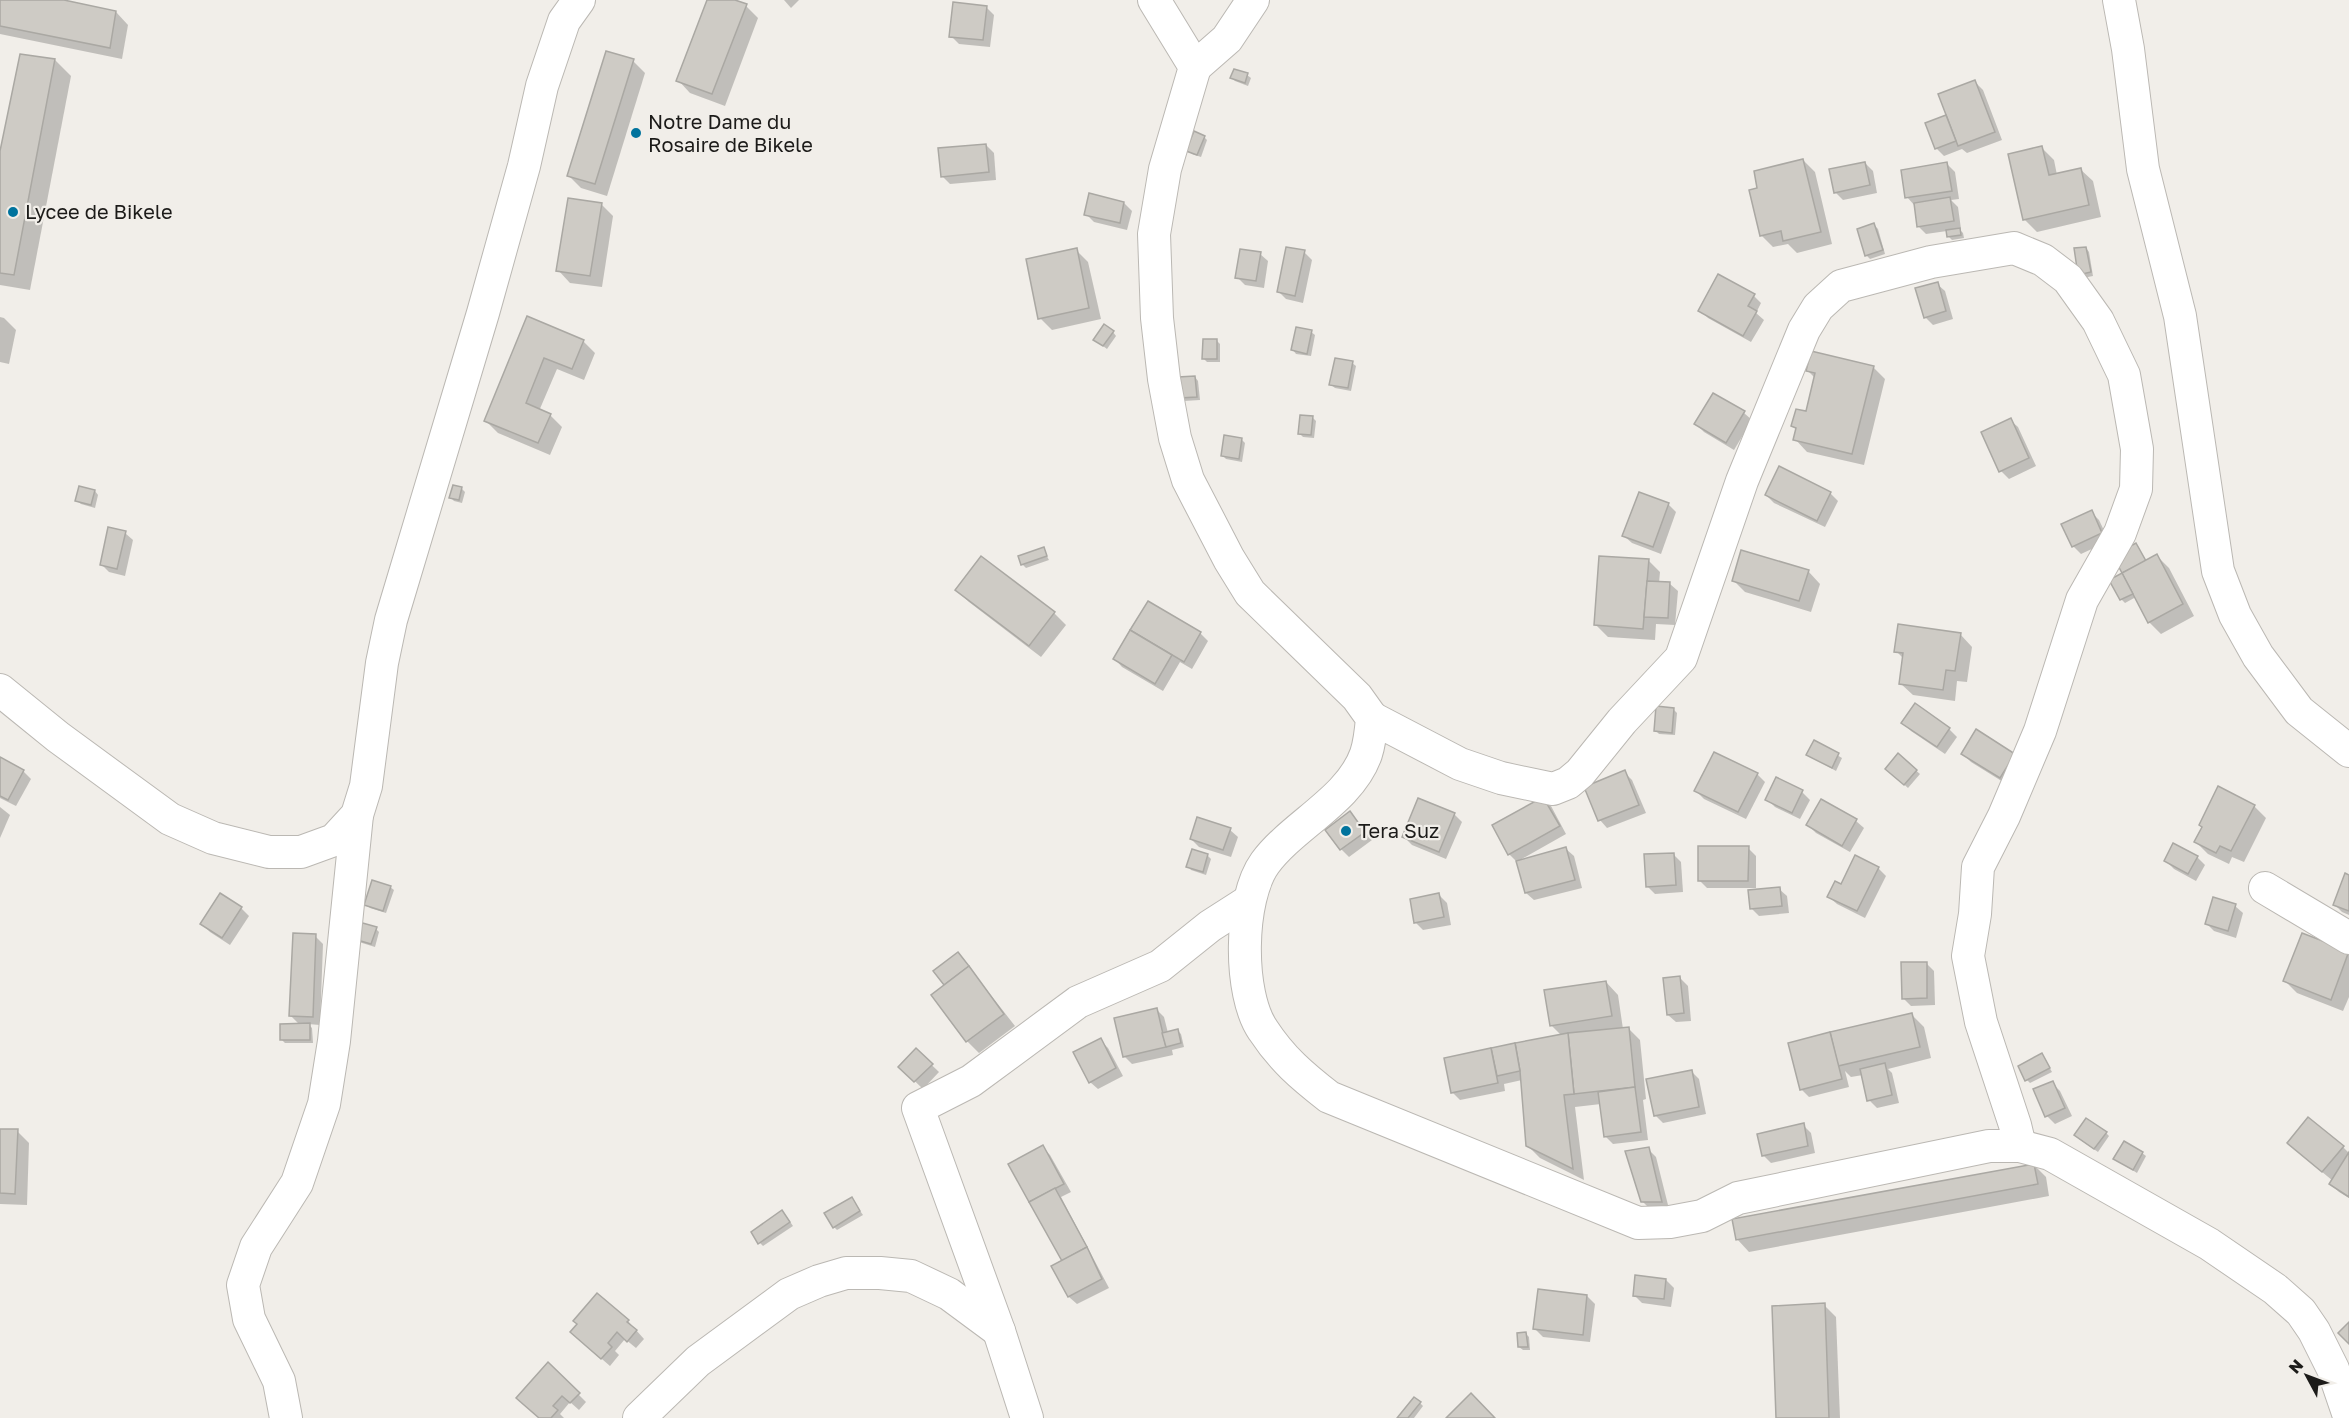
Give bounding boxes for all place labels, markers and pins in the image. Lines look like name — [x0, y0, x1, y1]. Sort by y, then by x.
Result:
place label: Notre Dame du Rosaire de Bikele — [648, 109, 813, 156]
marker: Notre Dame du Rosaire de Bikele — [629, 126, 643, 140]
place label: Lycee de Bikele — [25, 199, 173, 223]
marker: Lycee de Bikele — [6, 205, 20, 219]
place label: Tera Suz — [1358, 818, 1439, 842]
marker: Tera Suz — [1339, 824, 1353, 838]

